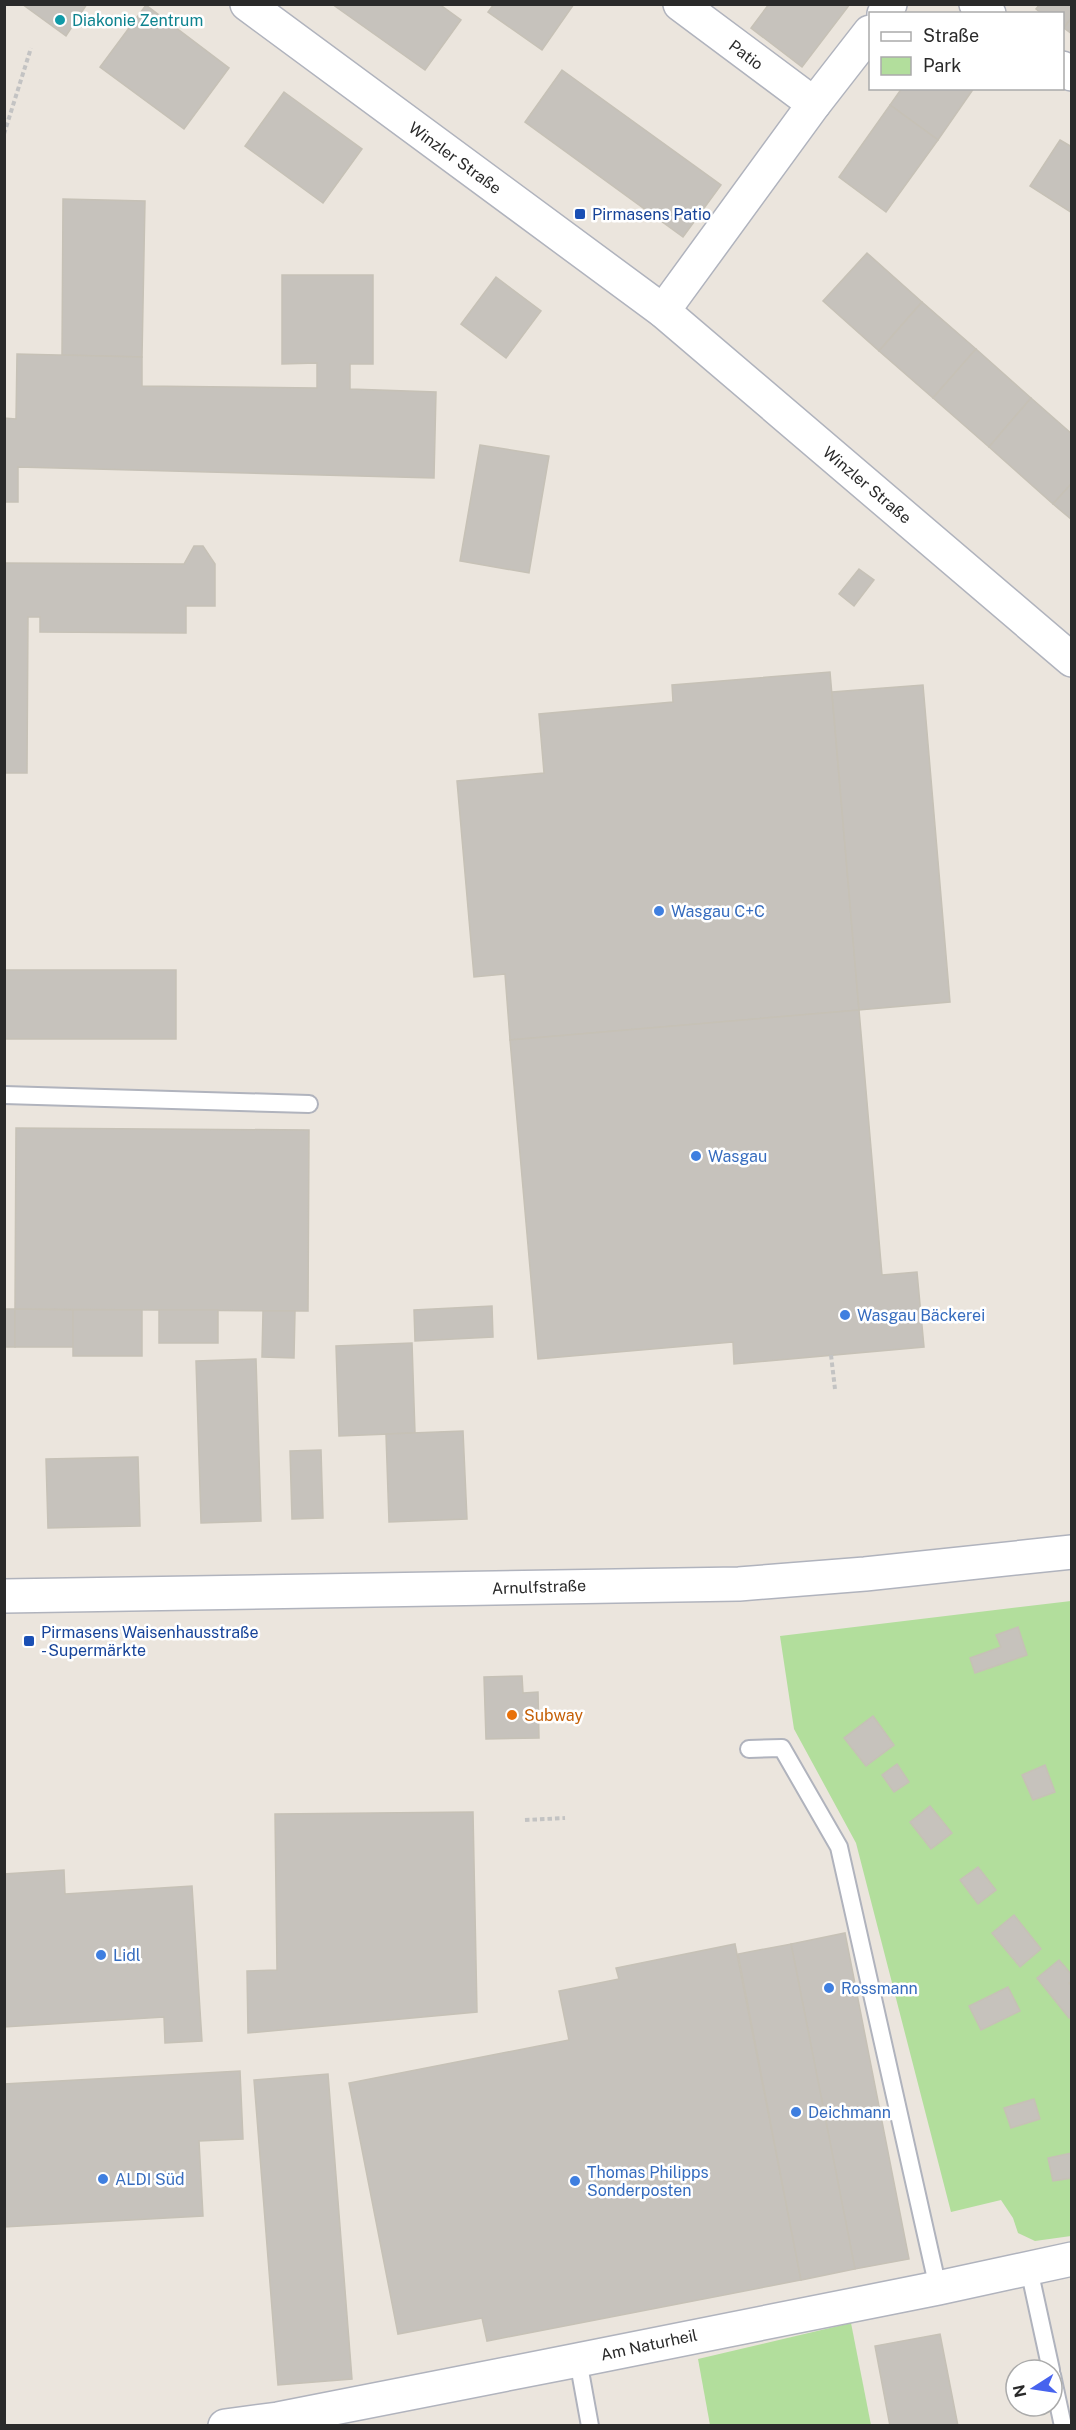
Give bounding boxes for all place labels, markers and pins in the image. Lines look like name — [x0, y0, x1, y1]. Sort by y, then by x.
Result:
place label: Diakonie Zentrum — [72, 11, 203, 30]
marker: Diakonie Zentrum — [53, 13, 67, 27]
place label: Pirmasens Patio — [592, 205, 711, 224]
marker: Pirmasens Patio — [573, 207, 587, 221]
place label: Wasgau C+C — [671, 902, 765, 921]
marker: Wasgau C+C — [652, 904, 666, 918]
place label: Wasgau — [708, 1147, 767, 1166]
marker: Wasgau — [689, 1149, 703, 1163]
place label: Wasgau Bäckerei — [857, 1306, 985, 1325]
marker: Wasgau Bäckerei — [838, 1308, 852, 1322]
place label: Pirmasens Waisenhausstraße - Supermärkte — [41, 1623, 259, 1660]
marker: Pirmasens Waisenhausstraße - Supermärkte — [22, 1634, 36, 1648]
place label: Subway — [524, 1706, 583, 1725]
marker: Subway — [505, 1708, 519, 1722]
place label: Lidl — [113, 1946, 141, 1965]
marker: Lidl — [94, 1948, 108, 1962]
place label: Rossmann — [841, 1979, 918, 1998]
marker: Rossmann — [822, 1981, 836, 1995]
place label: Deichmann — [808, 2103, 891, 2122]
marker: Deichmann — [789, 2105, 803, 2119]
place label: Thomas Philipps Sonderposten — [587, 2163, 709, 2200]
place label: ALDI Süd — [115, 2170, 185, 2189]
marker: ALDI Süd — [96, 2172, 110, 2186]
marker: Thomas Philipps Sonderposten — [568, 2174, 582, 2188]

